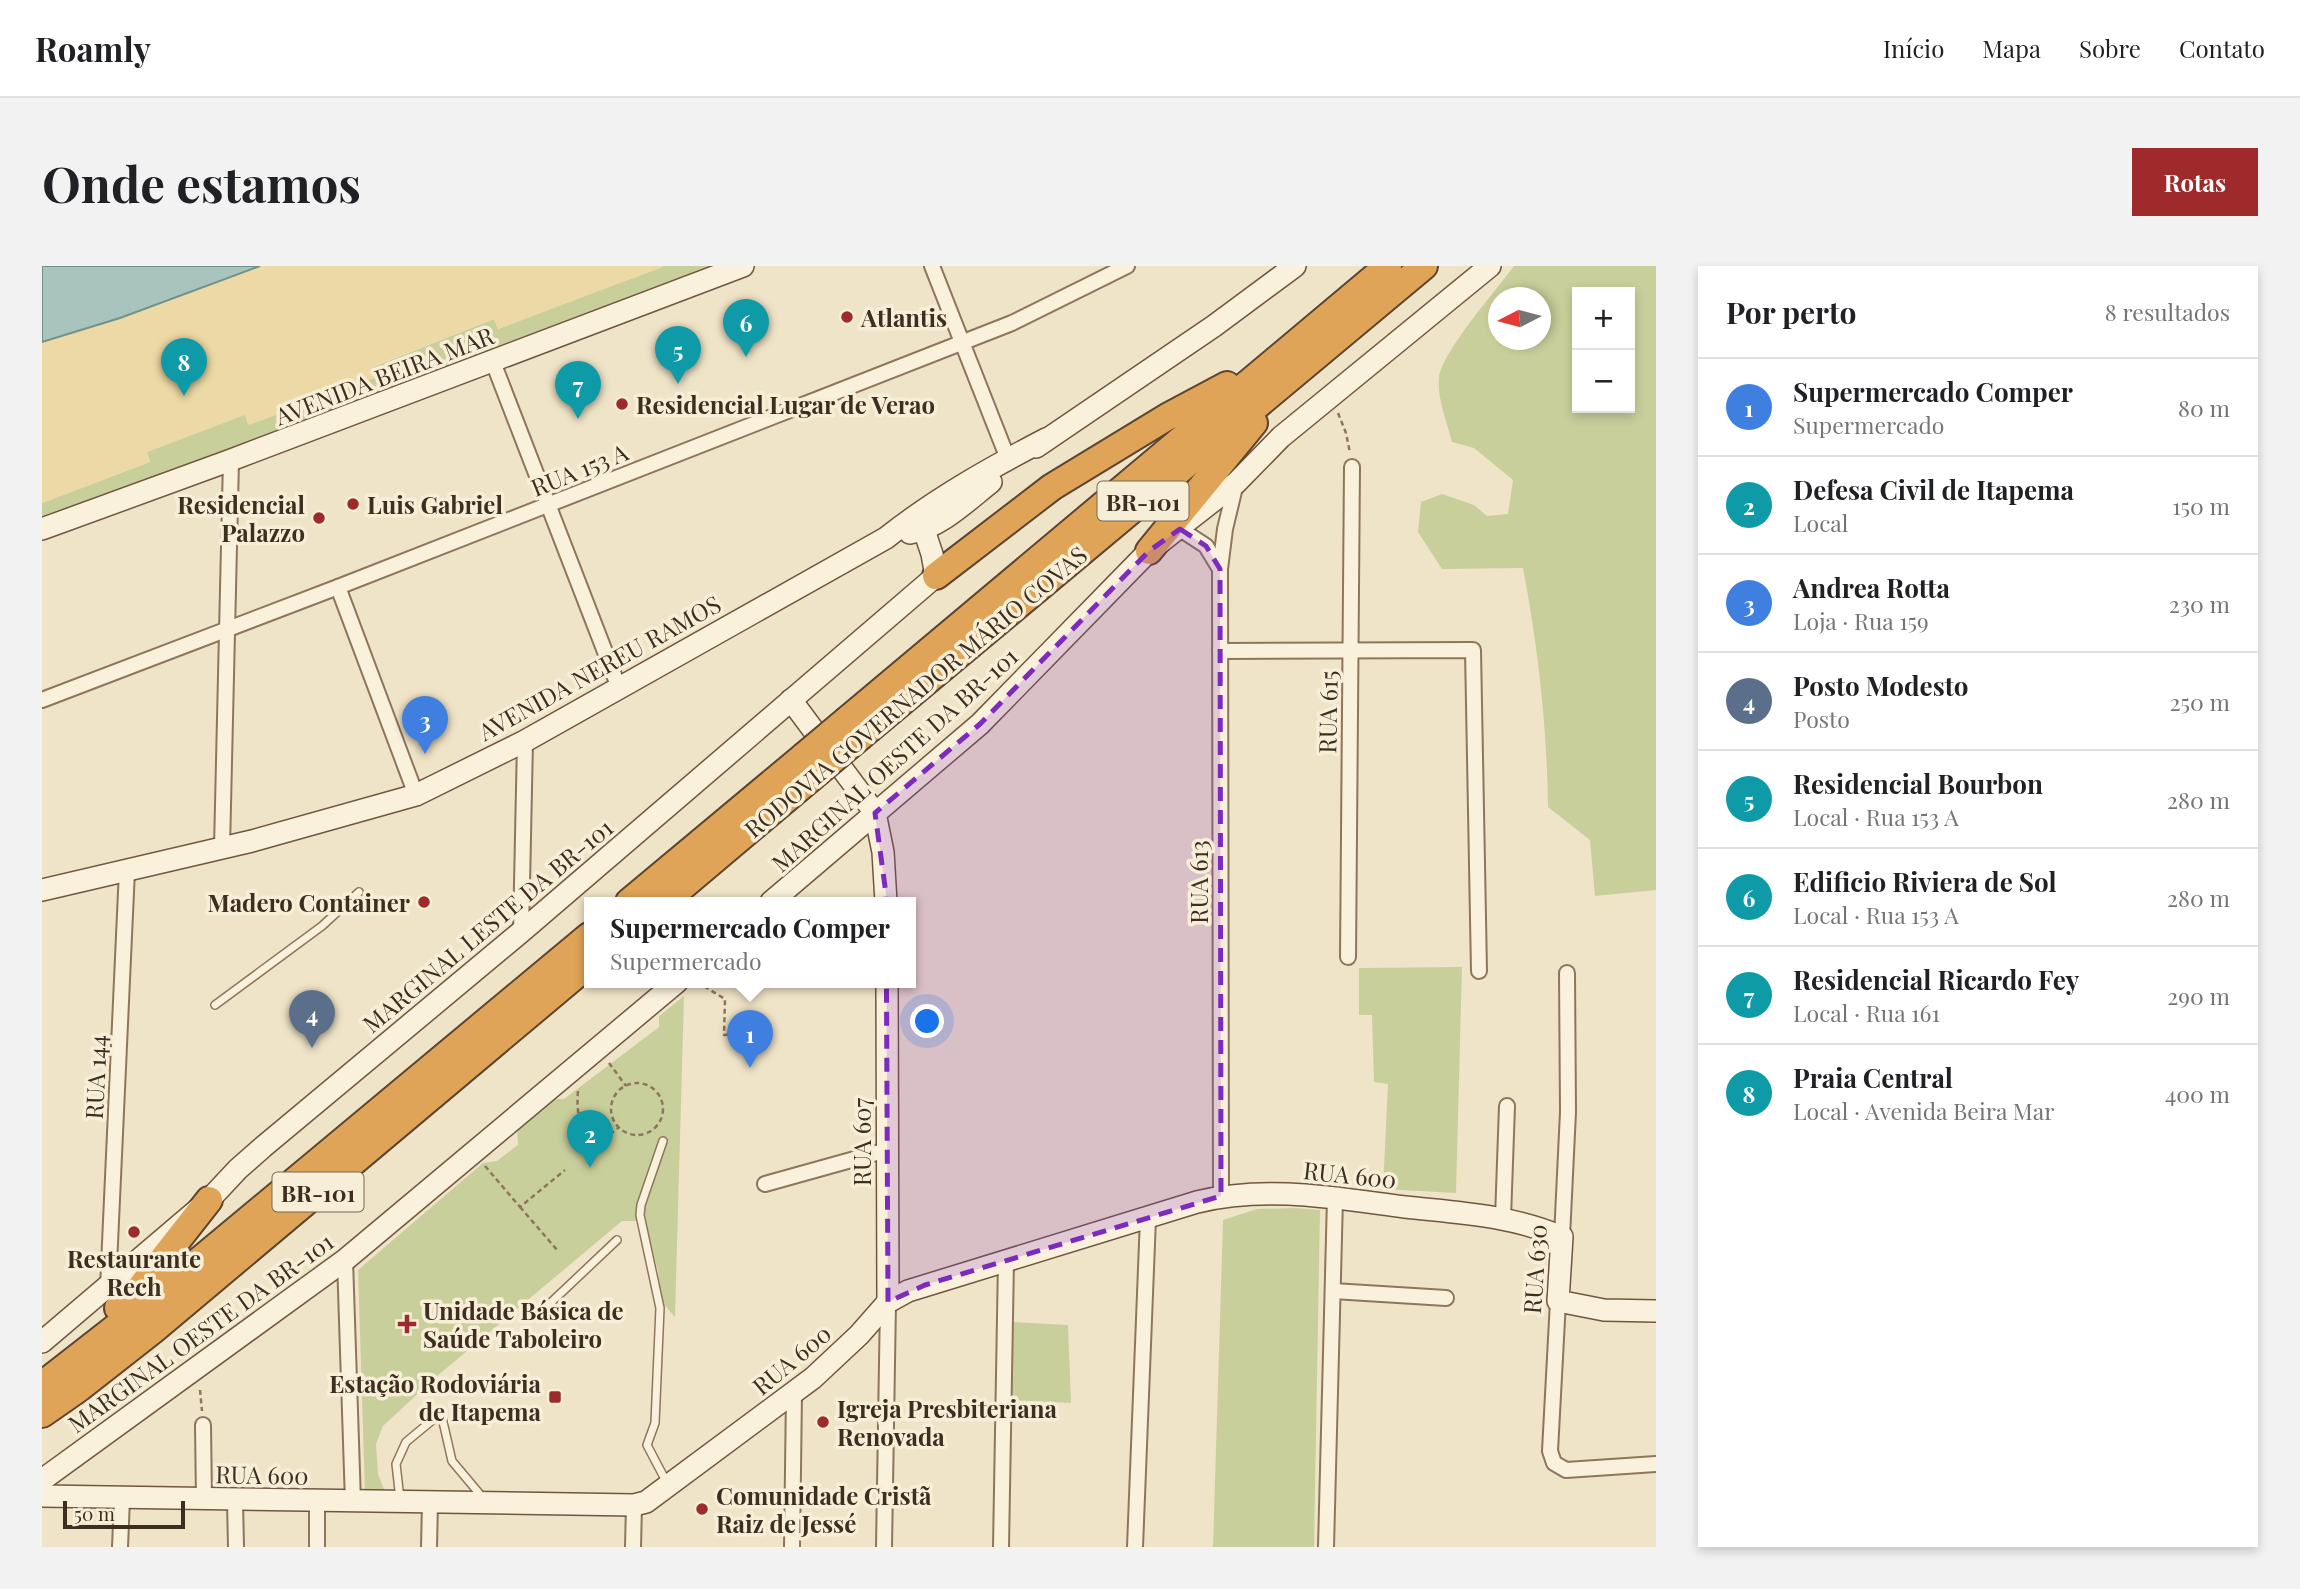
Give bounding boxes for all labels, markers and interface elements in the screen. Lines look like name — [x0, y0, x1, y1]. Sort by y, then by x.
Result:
text: Roamly — [35, 26, 151, 70]
text: Início — [1883, 32, 1944, 64]
text: Mapa — [1982, 32, 2041, 64]
text: Sobre — [2079, 32, 2141, 64]
text: Contato — [2179, 32, 2265, 64]
button: Rotas — [2132, 148, 2258, 216]
text: Onde estamos — [42, 150, 361, 215]
north arrow — [1488, 287, 1551, 350]
map controls — [1572, 287, 1635, 413]
button: + — [1572, 287, 1635, 350]
text: Por perto — [1726, 292, 1856, 332]
text: 8 resultados — [2105, 296, 2230, 327]
pin: 6 — [723, 299, 769, 357]
place label: Atlantis — [860, 301, 947, 333]
marker: Atlantis — [839, 309, 855, 325]
street label: AVENIDA BEIRA MAR — [269, 318, 498, 432]
pin: 5 — [655, 326, 701, 384]
pin: 8 — [161, 338, 207, 396]
button: − — [1572, 350, 1635, 413]
pin: 7 — [555, 361, 601, 419]
text: Supermercado Comper — [1793, 374, 2073, 409]
place label: Residencial Lugar de Verao — [636, 388, 935, 420]
text: 1 — [1745, 392, 1753, 423]
text: 80 m — [2178, 392, 2230, 423]
marker: Residencial Lugar de Verao — [614, 396, 630, 412]
text: Supermercado — [1793, 409, 1944, 440]
street label: RUA 153 A — [526, 435, 633, 503]
text: Defesa Civil de Itapema — [1793, 472, 2074, 507]
road number: BR-101 — [1098, 482, 1188, 520]
place label: Residencial Palazzo — [177, 488, 306, 548]
place label: Luis Gabriel — [367, 488, 503, 520]
text: 2 — [1743, 490, 1755, 521]
text: 150 m — [2172, 490, 2230, 521]
marker: Luis Gabriel — [345, 496, 361, 512]
text: Local — [1793, 507, 1848, 538]
marker: Residencial Palazzo — [311, 510, 327, 526]
street label: RODOVIA GOVERNADOR MÁRIO COVAS — [737, 538, 1093, 844]
text: Andrea Rotta — [1793, 570, 1950, 605]
street label: AVENIDA NEREU RAMOS — [471, 587, 726, 748]
text: 3 — [1743, 588, 1755, 619]
text: 230 m — [2169, 588, 2230, 619]
text: Loja · Rua 159 — [1793, 605, 1929, 636]
street label: MARGINAL OESTE DA BR-101 — [764, 640, 1024, 878]
text: Posto Modesto — [1793, 668, 1968, 703]
street label: RUA 615 — [1310, 670, 1344, 754]
text: 4 — [1743, 686, 1755, 717]
text: 250 m — [2169, 686, 2230, 717]
pin: 3 — [402, 696, 448, 754]
text: Posto — [1793, 703, 1850, 734]
text: Residencial Bourbon — [1793, 766, 2043, 801]
text: 5 — [1744, 784, 1754, 815]
text: 280 m — [2167, 784, 2230, 815]
text: Local · Rua 153 A — [1793, 801, 1959, 832]
street label: MARGINAL LESTE DA BR-101 — [355, 811, 619, 1039]
street label: RUA 613 — [1182, 840, 1214, 924]
text: Edificio Riviera de Sol — [1793, 864, 2057, 899]
text: 6 — [1743, 882, 1755, 913]
text: 280 m — [2167, 882, 2230, 913]
place label: Madero Container — [208, 886, 411, 918]
marker: Madero Container — [416, 894, 432, 910]
popup — [584, 897, 916, 988]
text: Local · Rua 153 A — [1793, 899, 1959, 930]
text: Supermercado Comper — [610, 910, 890, 945]
text: Supermercado — [610, 945, 762, 976]
text: Residencial Ricardo Fey — [1793, 962, 2079, 997]
text: 7 — [1744, 980, 1754, 1011]
text: 290 m — [2167, 980, 2230, 1011]
pin: 4 — [289, 990, 335, 1048]
text: Local · Rua 161 — [1793, 997, 1940, 1028]
your location — [910, 1004, 944, 1038]
pin: 1 — [727, 1010, 773, 1068]
street label: RUA 144 — [77, 1034, 113, 1120]
text: Praia Central — [1793, 1060, 1953, 1095]
text: 8 — [1743, 1078, 1755, 1109]
text: 400 m — [2165, 1078, 2230, 1109]
text: Local · Avenida Beira Mar — [1793, 1095, 2054, 1126]
street label: RUA 607 — [845, 1097, 877, 1186]
pin: 2 — [567, 1110, 613, 1168]
street label: RUA 600 — [1302, 1153, 1398, 1195]
road number: BR-101 — [272, 1172, 364, 1211]
street label: RUA 630 — [1515, 1223, 1553, 1315]
marker: Restaurante Rech — [126, 1224, 142, 1240]
street label: MARGINAL OESTE DA BR-101 — [61, 1225, 339, 1439]
place label: Restaurante Rech — [67, 1242, 201, 1302]
place label: Unidade Básica de Saúde Taboleiro — [423, 1294, 624, 1354]
marker: Unidade Básica de Saúde Taboleiro — [397, 1314, 417, 1334]
street label: RUA 600 — [745, 1317, 837, 1401]
place label: Estação Rodoviária de Itapema — [329, 1367, 542, 1427]
marker: Estação Rodoviária de Itapema — [547, 1389, 563, 1405]
place label: Igreja Presbiteriana Renovada — [837, 1392, 1057, 1452]
marker: Igreja Presbiteriana Renovada — [815, 1414, 831, 1430]
street label: RUA 600 — [215, 1457, 309, 1491]
place label: Comunidade Cristã Raiz de Jessé — [716, 1479, 932, 1539]
scale bar — [63, 1498, 186, 1530]
text: 50 m — [74, 1500, 115, 1526]
marker: Comunidade Cristã Raiz de Jessé — [694, 1501, 710, 1517]

